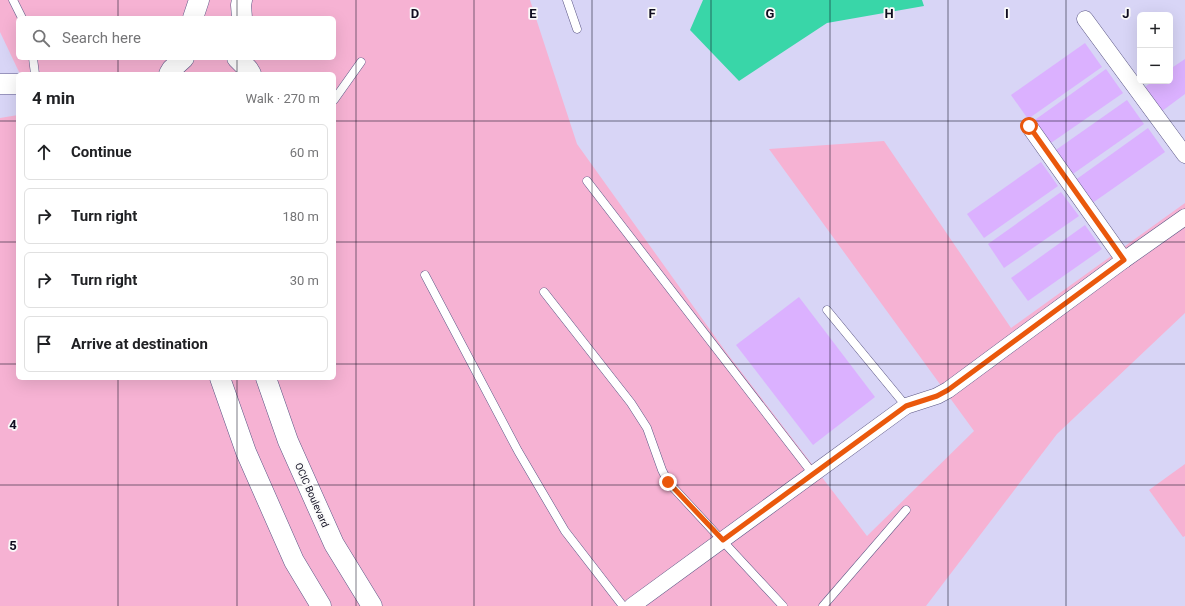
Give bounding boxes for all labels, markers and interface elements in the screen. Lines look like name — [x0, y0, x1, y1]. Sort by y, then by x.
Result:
text: D — [411, 6, 419, 21]
text: E — [529, 6, 537, 21]
text: F — [648, 6, 656, 21]
text: G — [766, 6, 775, 21]
text: H — [884, 6, 894, 21]
text: I — [1005, 6, 1009, 21]
text: J — [1122, 6, 1130, 21]
map controls — [1137, 12, 1173, 84]
button: + — [1137, 12, 1173, 48]
search box — [16, 16, 336, 60]
icon: search — [30, 27, 52, 49]
text: Search here — [62, 29, 141, 47]
button: − — [1137, 48, 1173, 84]
text: 4 min — [32, 88, 75, 108]
text: Walk · 270 m — [245, 91, 320, 106]
route start — [1020, 117, 1038, 135]
icon: ahead — [33, 141, 55, 163]
text: Continue — [71, 143, 132, 161]
text: 60 m — [290, 145, 319, 160]
icon: right — [33, 205, 55, 227]
text: Turn right — [71, 207, 137, 225]
text: 180 m — [282, 209, 319, 224]
icon: right — [33, 269, 55, 291]
text: Turn right — [71, 271, 137, 289]
text: 30 m — [290, 273, 319, 288]
icon: arrive — [33, 333, 55, 355]
text: Arrive at destination — [71, 335, 208, 353]
text: 4 — [9, 417, 17, 432]
street label: OCIC Boulevard — [293, 461, 331, 529]
route end — [659, 473, 677, 491]
text: 5 — [9, 538, 17, 553]

